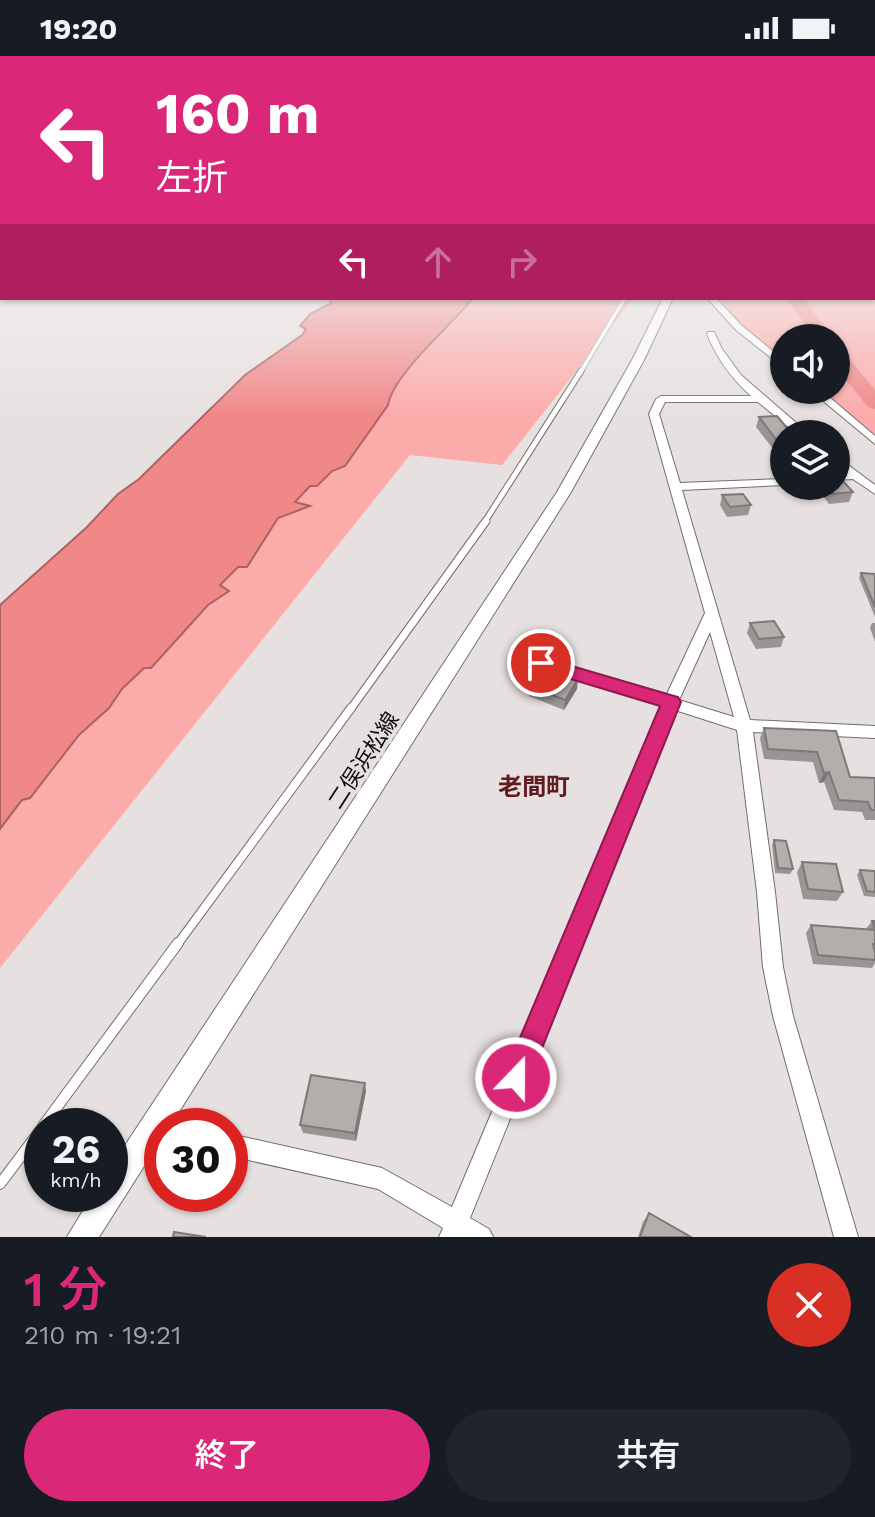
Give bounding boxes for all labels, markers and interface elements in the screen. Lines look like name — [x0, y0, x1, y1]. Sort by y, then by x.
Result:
text: 19:20 — [40, 11, 118, 46]
text: 160 m — [156, 81, 319, 147]
icon: left — [24, 88, 128, 192]
text: 左折 — [156, 157, 228, 199]
icon: left — [332, 240, 376, 284]
icon: ahead — [416, 240, 460, 284]
icon: right — [500, 240, 544, 284]
map controls — [770, 324, 850, 500]
button: sound — [770, 324, 850, 404]
button: layers — [770, 420, 850, 500]
pin — [507, 629, 575, 697]
icon: arrive — [519, 641, 563, 685]
street label: 二俣浜松線 — [323, 707, 404, 813]
district label: 老間町 — [498, 773, 570, 801]
position arrow — [474, 1036, 558, 1120]
speed limit sign: 30 — [144, 1108, 248, 1212]
text: 26 — [52, 1126, 100, 1173]
text: km/h — [50, 1168, 102, 1192]
text: 1 分 — [24, 1261, 107, 1318]
button: close — [767, 1263, 851, 1347]
text: 210 m · 19:21 — [24, 1320, 181, 1350]
button: 終了 — [24, 1409, 430, 1501]
button: 共有 — [446, 1409, 851, 1501]

